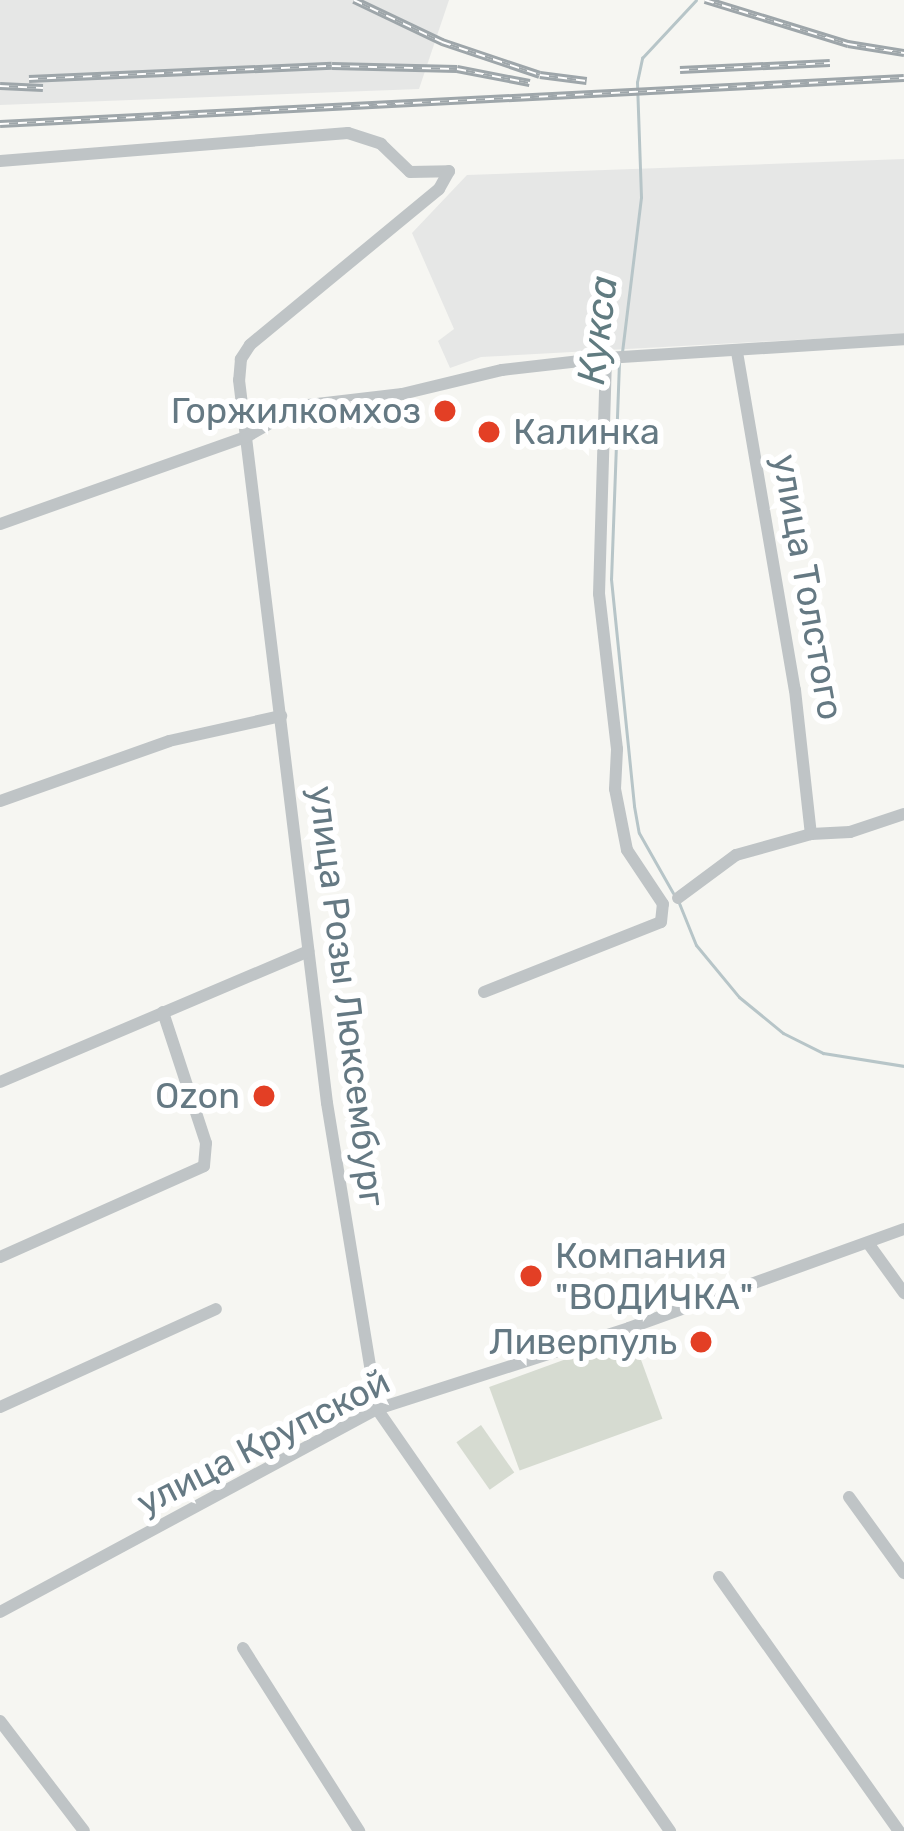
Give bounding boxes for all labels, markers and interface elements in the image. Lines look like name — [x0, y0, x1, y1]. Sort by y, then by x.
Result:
water label: Кукса — [568, 273, 628, 387]
place label: Горжилкомхоз — [171, 389, 421, 433]
marker: Горжилкомхоз — [432, 398, 458, 424]
place label: Калинка — [513, 410, 660, 454]
marker: Калинка — [476, 419, 502, 445]
street label: улица Толстого — [763, 451, 853, 723]
street label: улица Розы Люксембург — [300, 783, 394, 1209]
place label: Ozon — [155, 1074, 240, 1118]
marker: Ozon — [251, 1083, 277, 1109]
place label: Компания "ВОДИЧКА" — [555, 1233, 753, 1318]
marker: Компания "ВОДИЧКА" — [518, 1263, 544, 1289]
place label: Ливерпуль — [489, 1320, 677, 1364]
marker: Ливерпуль — [688, 1329, 714, 1355]
street label: улица Крупской — [129, 1360, 397, 1524]

